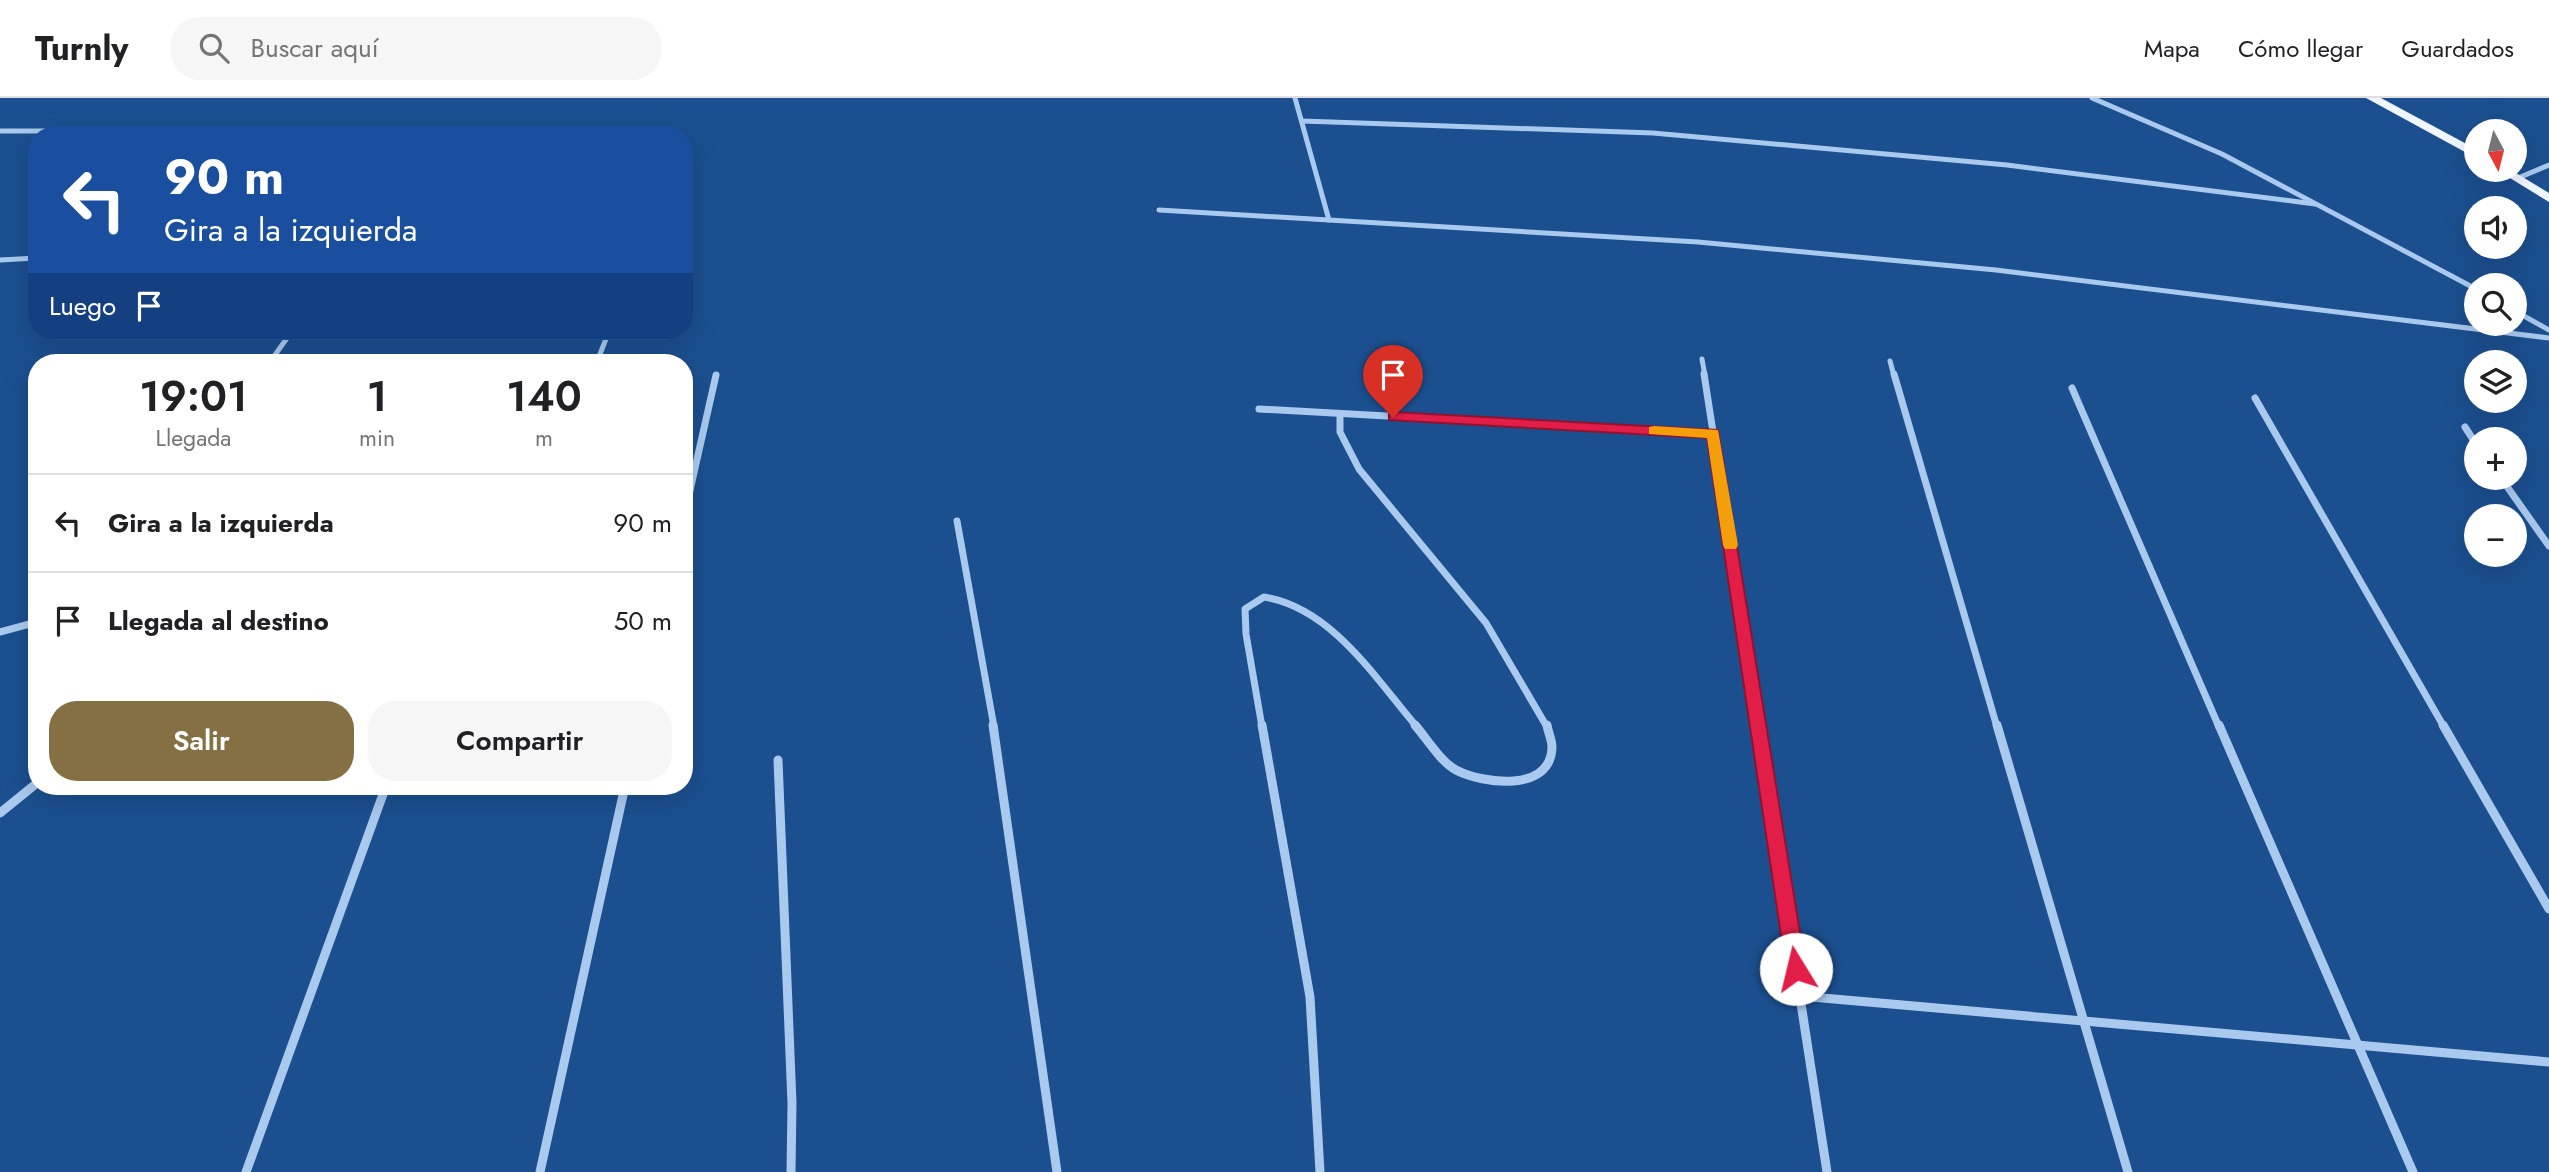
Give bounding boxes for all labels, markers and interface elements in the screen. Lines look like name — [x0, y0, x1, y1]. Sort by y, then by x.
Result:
search box — [171, 17, 661, 80]
text: Turnly — [35, 25, 129, 72]
icon: search — [195, 29, 233, 67]
text: Buscar aquí — [251, 29, 379, 67]
text: Mapa — [2144, 31, 2200, 66]
text: Cómo llegar — [2238, 31, 2363, 66]
text: Guardados — [2401, 31, 2514, 66]
north arrow — [2464, 119, 2527, 182]
map controls — [2464, 119, 2527, 567]
text: 90 m — [164, 142, 284, 212]
icon: left — [49, 154, 140, 245]
button: sound — [2464, 196, 2527, 259]
text: Gira a la izquierda — [164, 207, 417, 253]
button: search — [2464, 273, 2527, 336]
text: Luego — [49, 287, 116, 325]
icon: arrive — [130, 287, 168, 325]
pin — [1363, 345, 1423, 417]
button: layers — [2464, 350, 2527, 413]
icon: arrive — [1374, 356, 1412, 394]
text: 19:01 — [139, 366, 248, 427]
text: 1 — [367, 366, 387, 427]
text: 140 — [506, 366, 582, 427]
text: Llegada — [156, 421, 231, 455]
text: min — [359, 421, 395, 455]
text: m — [535, 421, 553, 455]
button: + — [2464, 427, 2527, 490]
icon: left — [49, 504, 87, 542]
text: Gira a la izquierda — [108, 504, 334, 542]
text: 90 m — [613, 504, 672, 542]
button: − — [2464, 504, 2527, 567]
icon: arrive — [49, 602, 87, 640]
text: Llegada al destino — [108, 602, 329, 640]
text: 50 m — [614, 602, 672, 640]
button: Salir — [49, 701, 354, 781]
button: Compartir — [368, 701, 672, 781]
position arrow — [1759, 932, 1833, 1006]

